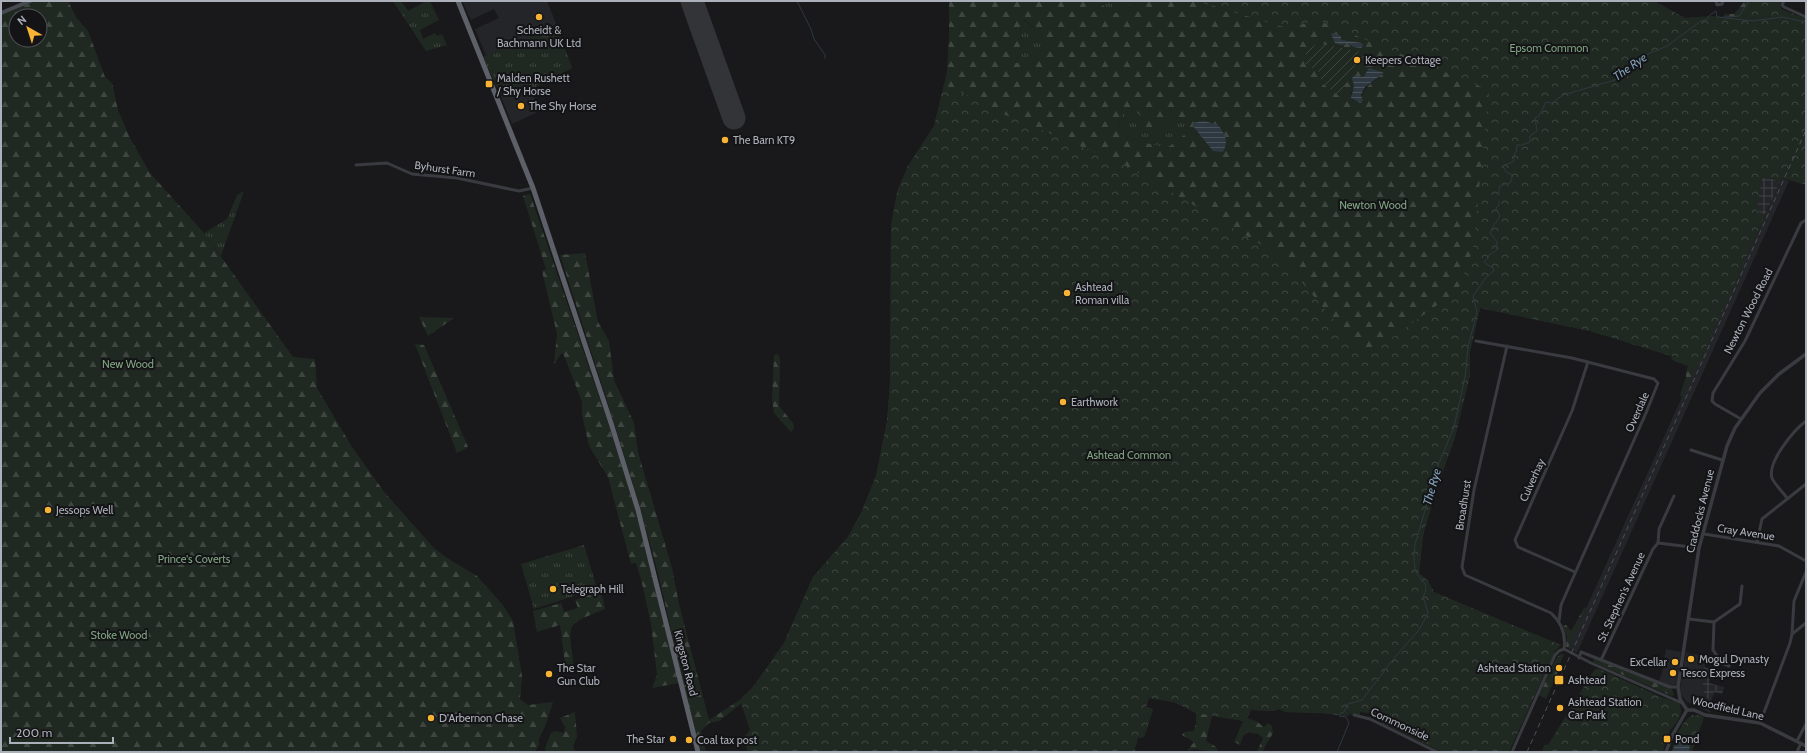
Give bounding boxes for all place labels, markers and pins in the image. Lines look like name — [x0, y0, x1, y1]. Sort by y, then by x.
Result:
marker: Scheidt & Bachmann UK Ltd — [534, 12, 544, 22]
place label: Scheidt & Bachmann UK Ltd — [497, 23, 581, 50]
place label: Keepers Cottage — [1365, 53, 1441, 67]
marker: Keepers Cottage — [1352, 55, 1362, 65]
place label: Malden Rushett / Shy Horse — [496, 71, 570, 98]
marker: Malden Rushett / Shy Horse — [484, 79, 494, 89]
place label: The Shy Horse — [529, 99, 597, 113]
marker: The Shy Horse — [516, 101, 526, 111]
place label: The Barn KT9 — [733, 133, 795, 147]
marker: The Barn KT9 — [720, 135, 730, 145]
place label: Ashtead Roman villa — [1075, 280, 1130, 307]
marker: Ashtead Roman villa — [1062, 288, 1072, 298]
place label: Earthwork — [1071, 395, 1118, 409]
marker: Earthwork — [1058, 397, 1068, 407]
place label: Jessops Well — [55, 503, 114, 517]
marker: Jessops Well — [43, 505, 53, 515]
place label: Telegraph Hill — [561, 582, 624, 596]
marker: Telegraph Hill — [548, 584, 558, 594]
place label: Mogul Dynasty — [1699, 652, 1769, 666]
marker: Mogul Dynasty — [1686, 654, 1696, 664]
place label: ExCellar — [1630, 655, 1668, 669]
marker: ExCellar — [1670, 657, 1680, 667]
place label: The Star Gun Club — [557, 661, 600, 688]
place label: Ashtead Station — [1477, 661, 1551, 675]
marker: Ashtead Station — [1554, 663, 1564, 673]
place label: Tesco Express — [1681, 666, 1746, 680]
marker: Tesco Express — [1668, 668, 1678, 678]
marker: The Star Gun Club — [544, 669, 554, 679]
place label: Ashtead — [1568, 673, 1606, 687]
marker: Ashtead — [1553, 674, 1565, 686]
place label: Ashtead Station Car Park — [1568, 695, 1642, 722]
marker: Ashtead Station Car Park — [1555, 703, 1565, 713]
place label: D'Arbernon Chase — [439, 711, 523, 725]
marker: D'Arbernon Chase — [426, 713, 436, 723]
place label: The Star — [626, 732, 666, 746]
place label: Pond — [1675, 732, 1699, 746]
place label: Coal tax post — [697, 733, 757, 747]
marker: The Star — [668, 734, 678, 744]
marker: Pond — [1662, 734, 1672, 744]
marker: Coal tax post — [684, 735, 694, 745]

